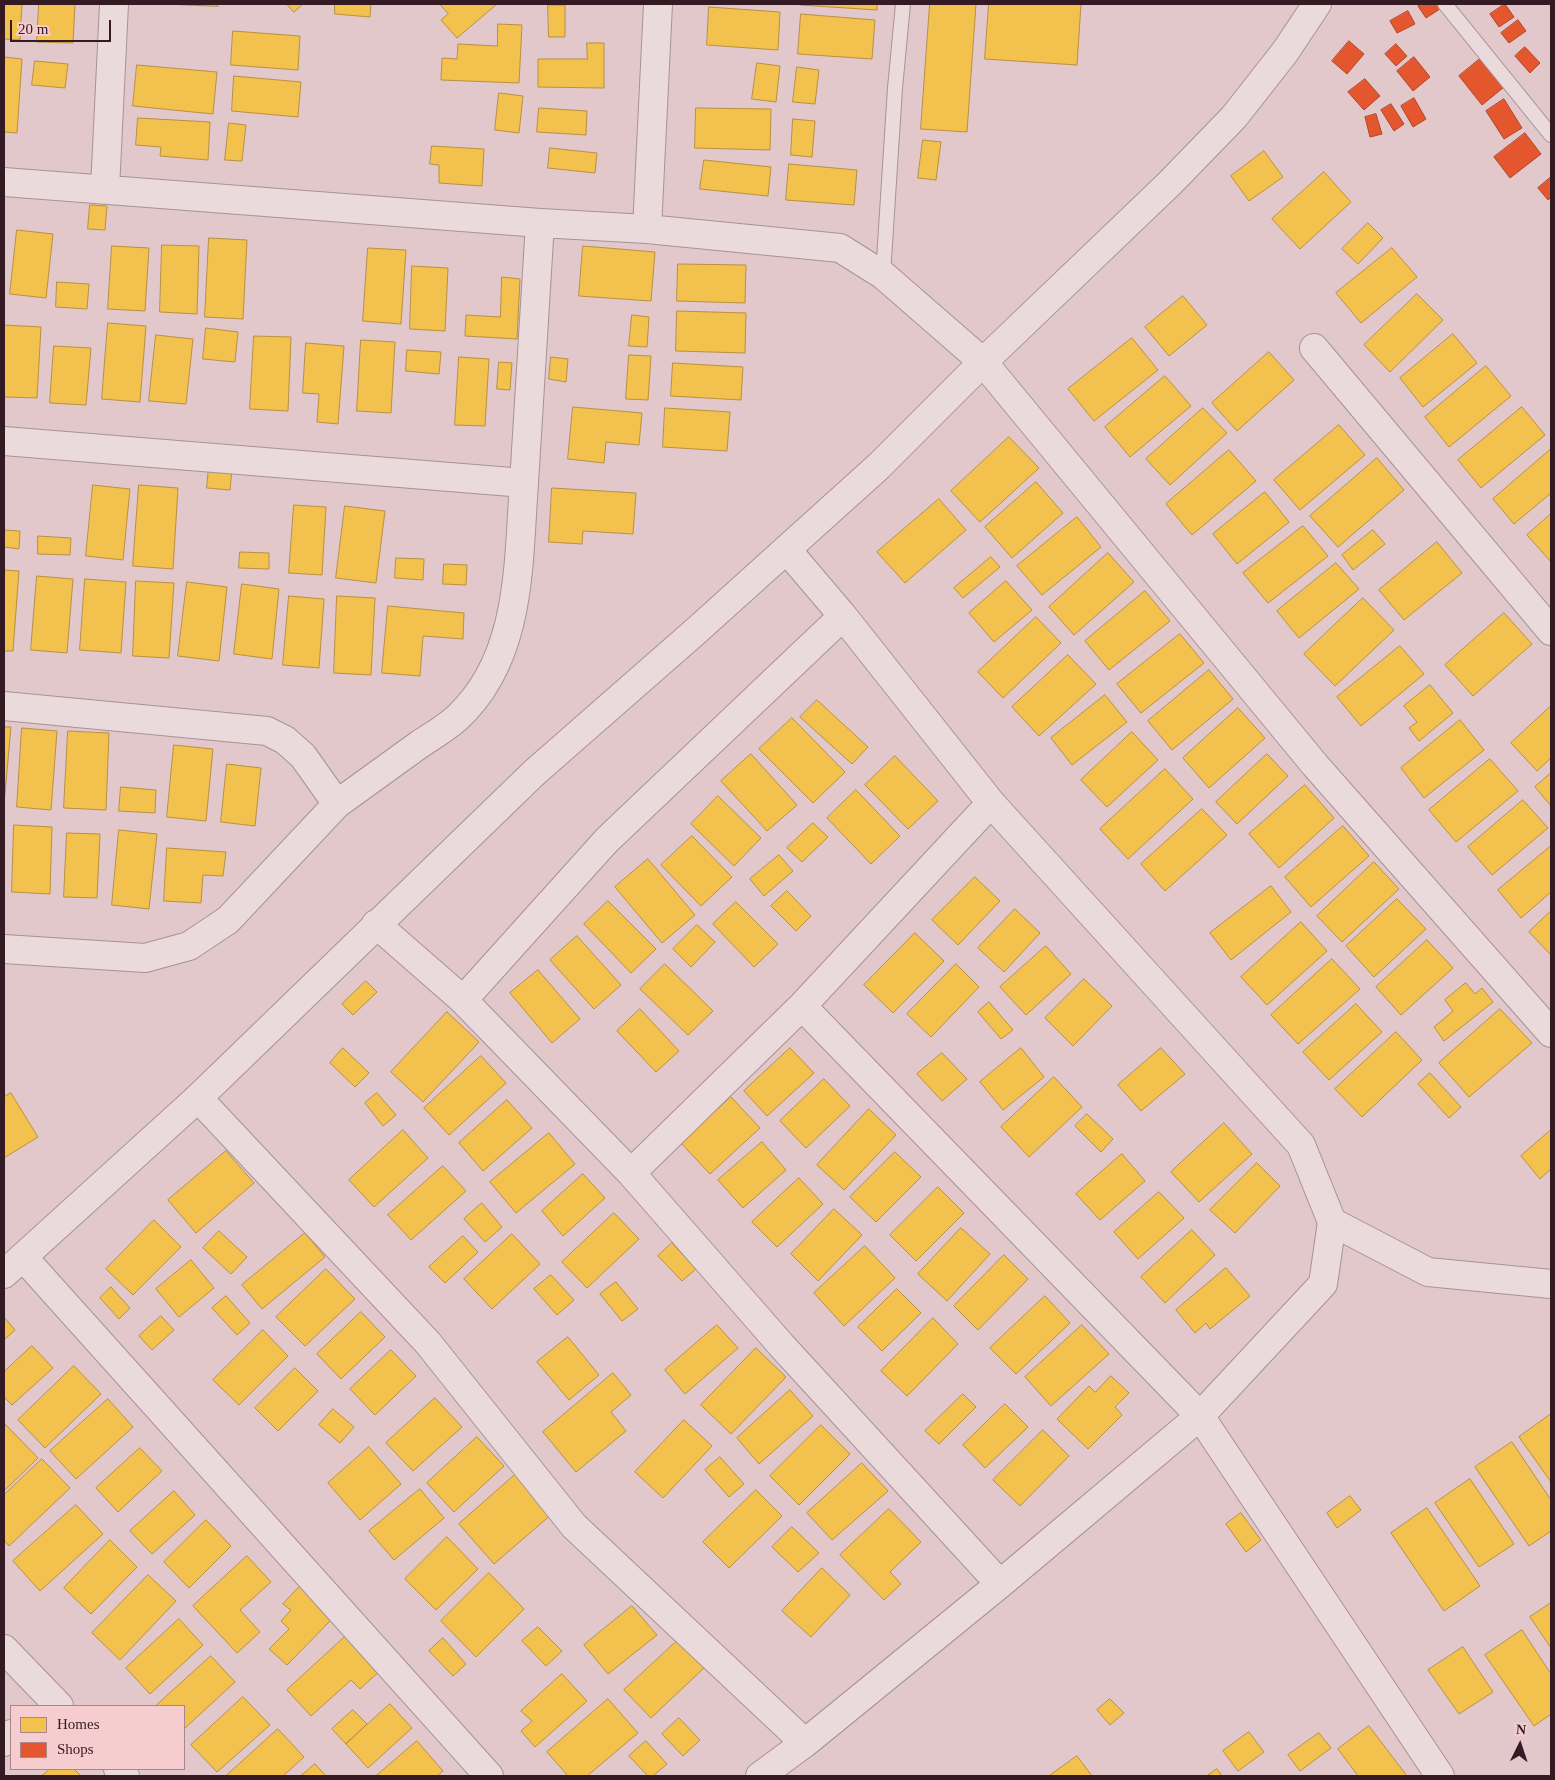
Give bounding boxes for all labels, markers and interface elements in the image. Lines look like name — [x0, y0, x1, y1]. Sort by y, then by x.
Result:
scale bar — [12, 10, 114, 42]
text: 20 m — [18, 21, 48, 37]
legend — [10, 1705, 185, 1770]
text: Homes — [57, 1716, 100, 1732]
north arrow — [1495, 1720, 1545, 1770]
text: N — [1516, 1722, 1527, 1737]
text: Shops — [57, 1741, 94, 1757]

